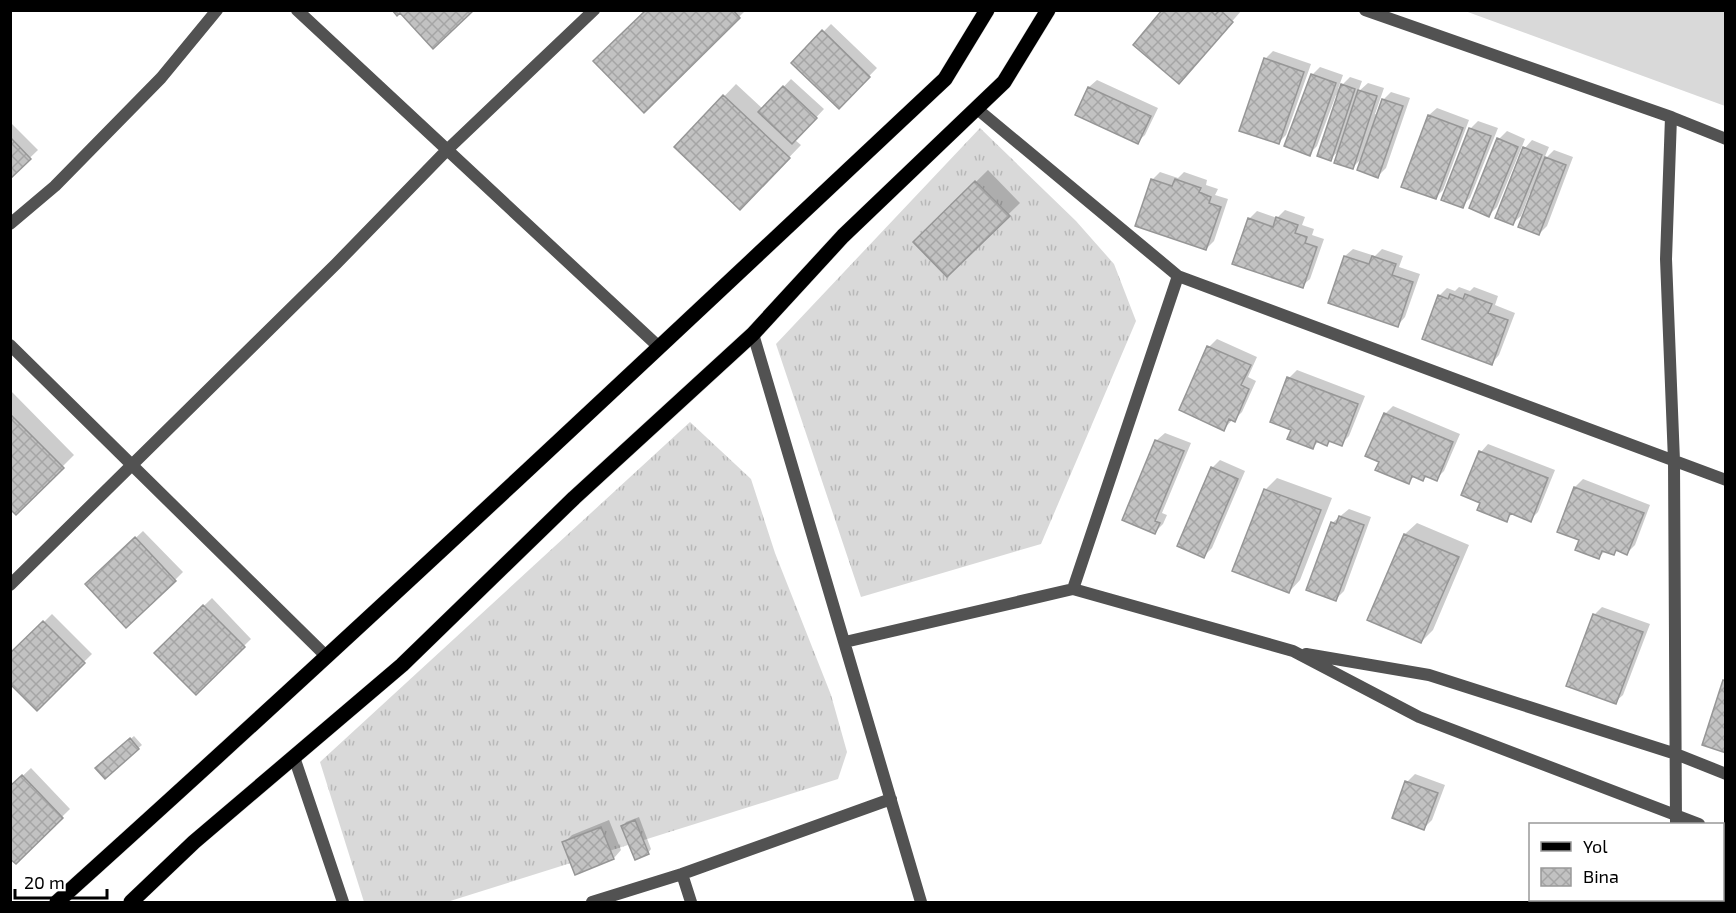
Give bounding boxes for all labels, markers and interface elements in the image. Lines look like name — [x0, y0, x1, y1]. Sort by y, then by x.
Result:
legend — [1529, 823, 1724, 901]
text: Yol — [1583, 835, 1608, 857]
scale bar — [15, 862, 106, 900]
text: Bina — [1583, 865, 1619, 887]
text: 20 m — [24, 871, 65, 893]

